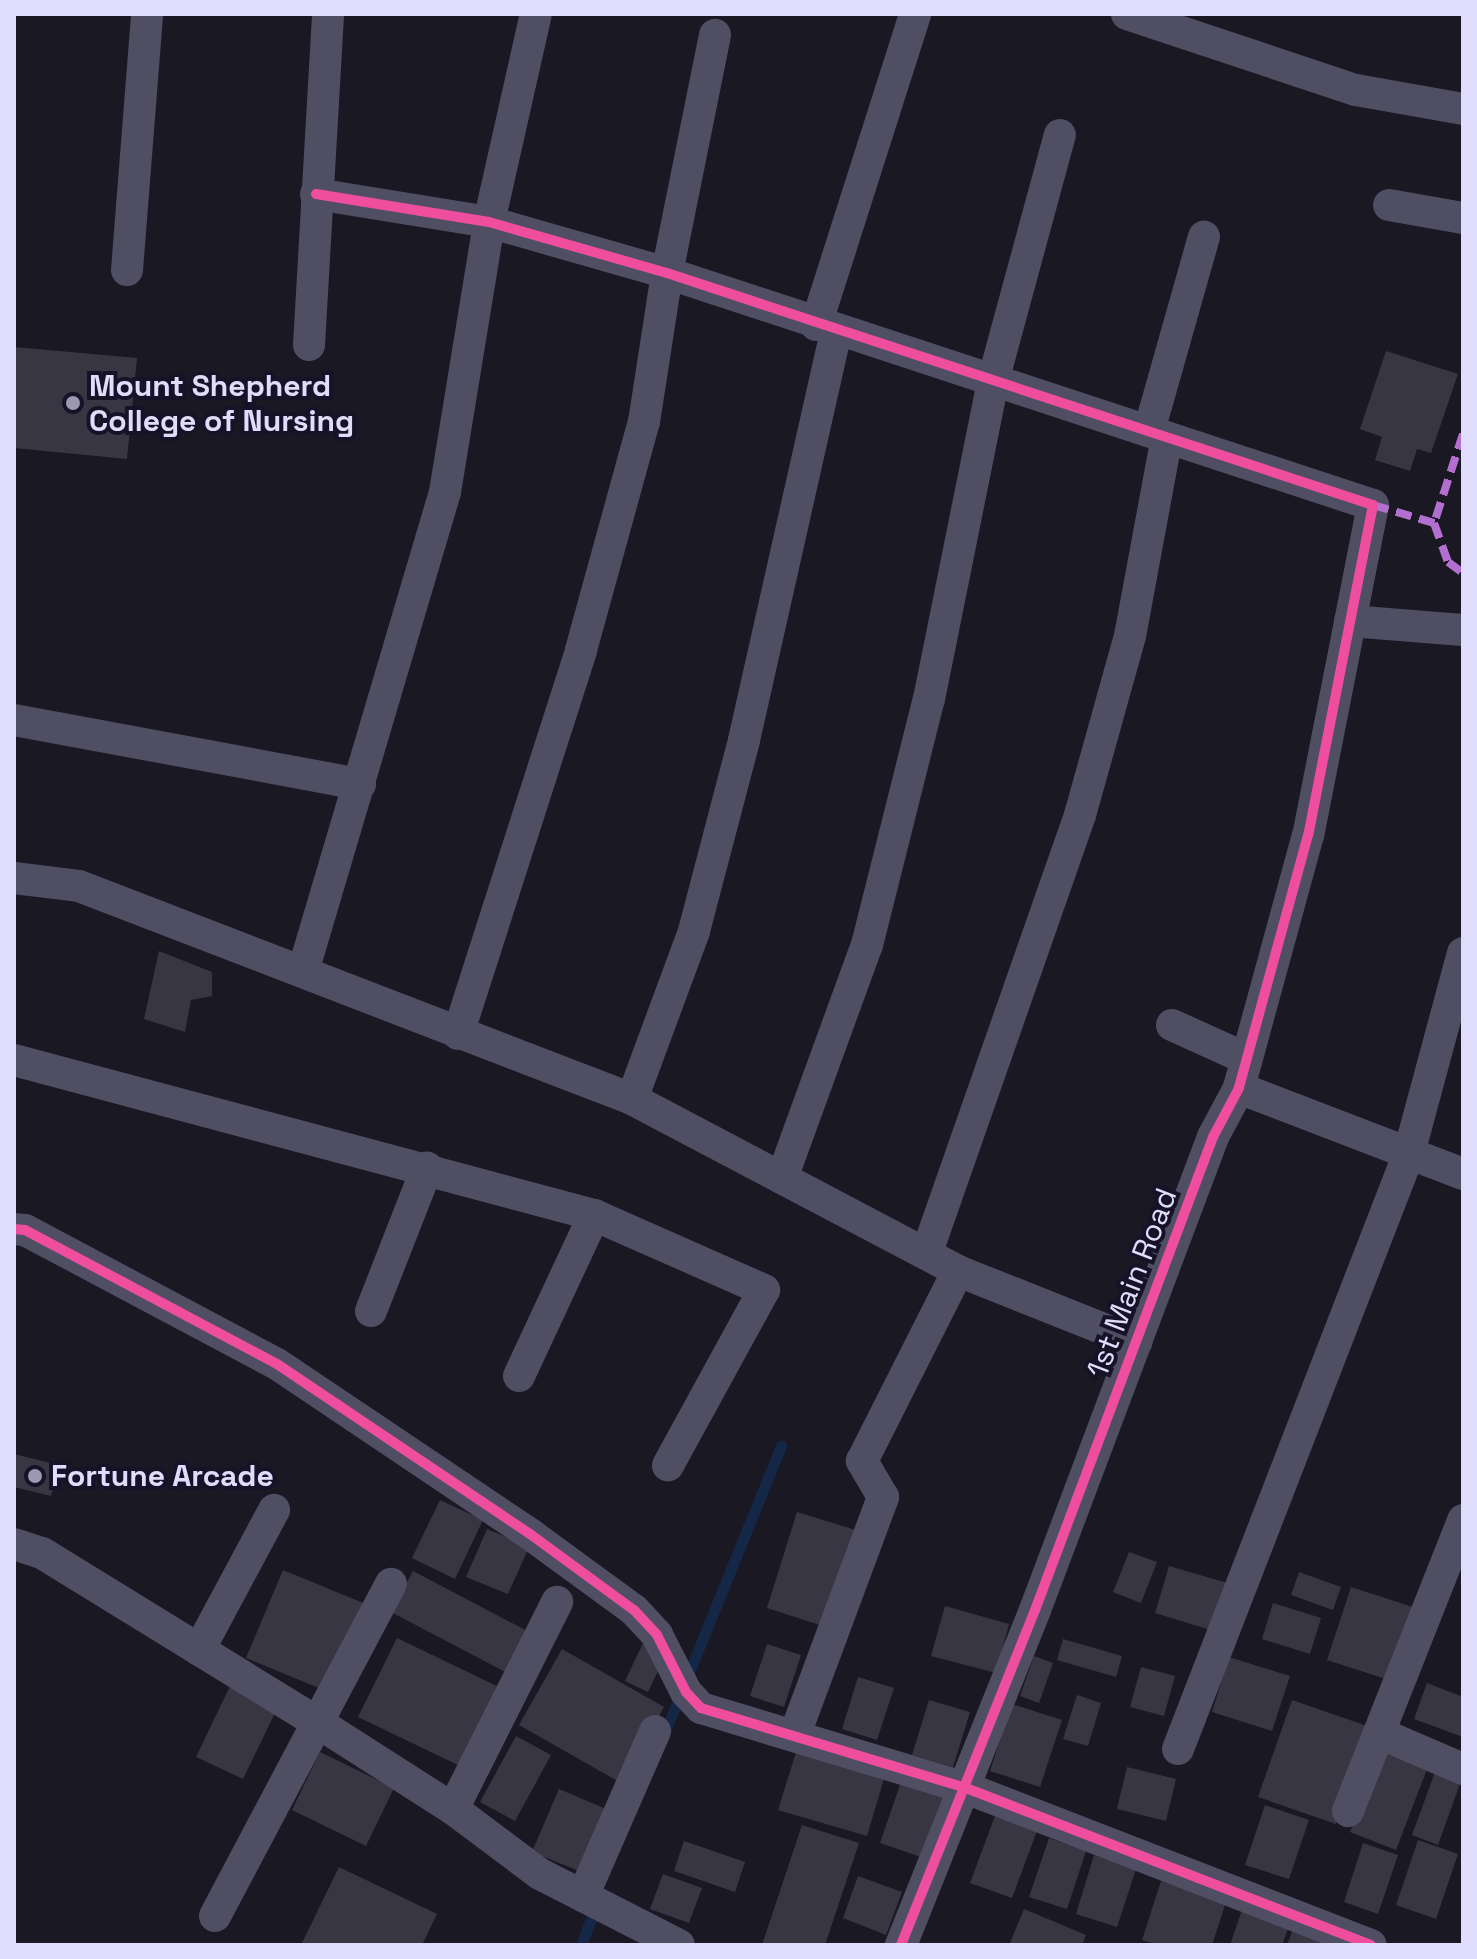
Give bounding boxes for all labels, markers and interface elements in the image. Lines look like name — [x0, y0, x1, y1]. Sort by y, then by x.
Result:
place label: Mount Shepherd College of Nursing — [89, 368, 354, 438]
marker: Mount Shepherd College of Nursing — [64, 394, 82, 412]
street label: 1st Main Road — [1079, 1183, 1185, 1383]
place label: Fortune Arcade — [51, 1458, 274, 1494]
marker: Fortune Arcade — [26, 1467, 44, 1485]

